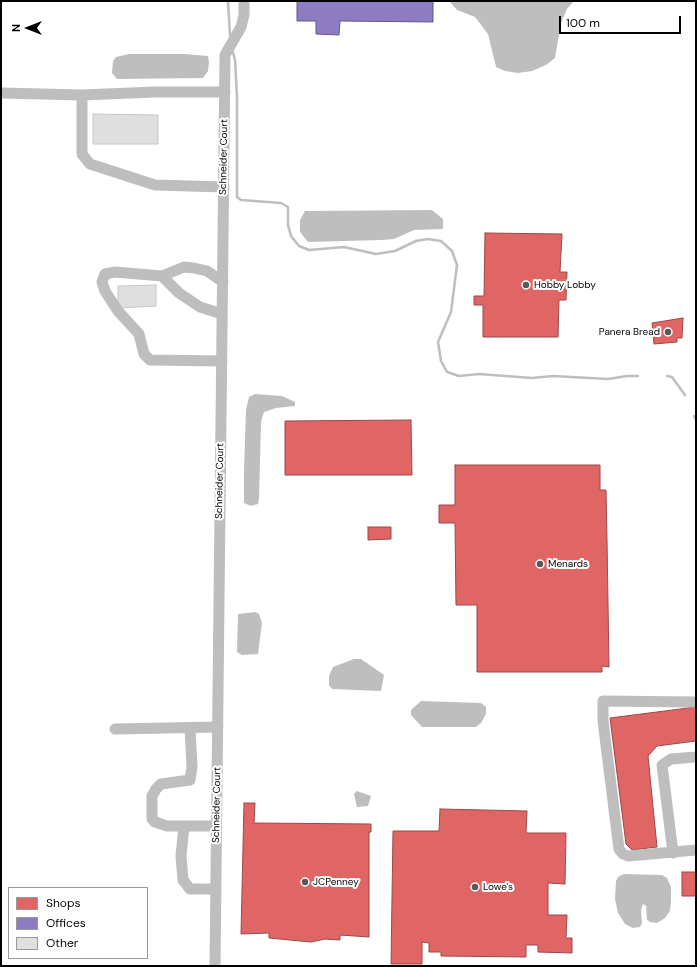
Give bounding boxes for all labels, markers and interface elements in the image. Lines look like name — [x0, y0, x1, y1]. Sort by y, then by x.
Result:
north arrow — [8, 8, 48, 48]
scale bar — [561, 8, 683, 34]
text: 100 m — [566, 15, 600, 31]
text: N — [9, 24, 23, 32]
street label: Schneider Court — [217, 119, 231, 195]
place label: Hobby Lobby — [534, 279, 596, 291]
marker: Hobby Lobby — [521, 280, 531, 290]
place label: Panera Bread — [599, 326, 660, 338]
marker: Panera Bread — [663, 327, 673, 337]
street label: Schneider Court — [213, 443, 227, 519]
place label: Menards — [548, 558, 588, 570]
marker: Menards — [535, 559, 545, 569]
street label: Schneider Court — [210, 767, 224, 843]
place label: JCPenney — [313, 876, 359, 888]
marker: JCPenney — [300, 877, 310, 887]
place label: Lowe's — [483, 881, 513, 893]
marker: Lowe's — [470, 882, 480, 892]
legend — [8, 887, 148, 959]
text: Shops — [46, 895, 81, 911]
text: Offices — [46, 915, 86, 931]
text: Other — [46, 935, 78, 951]

